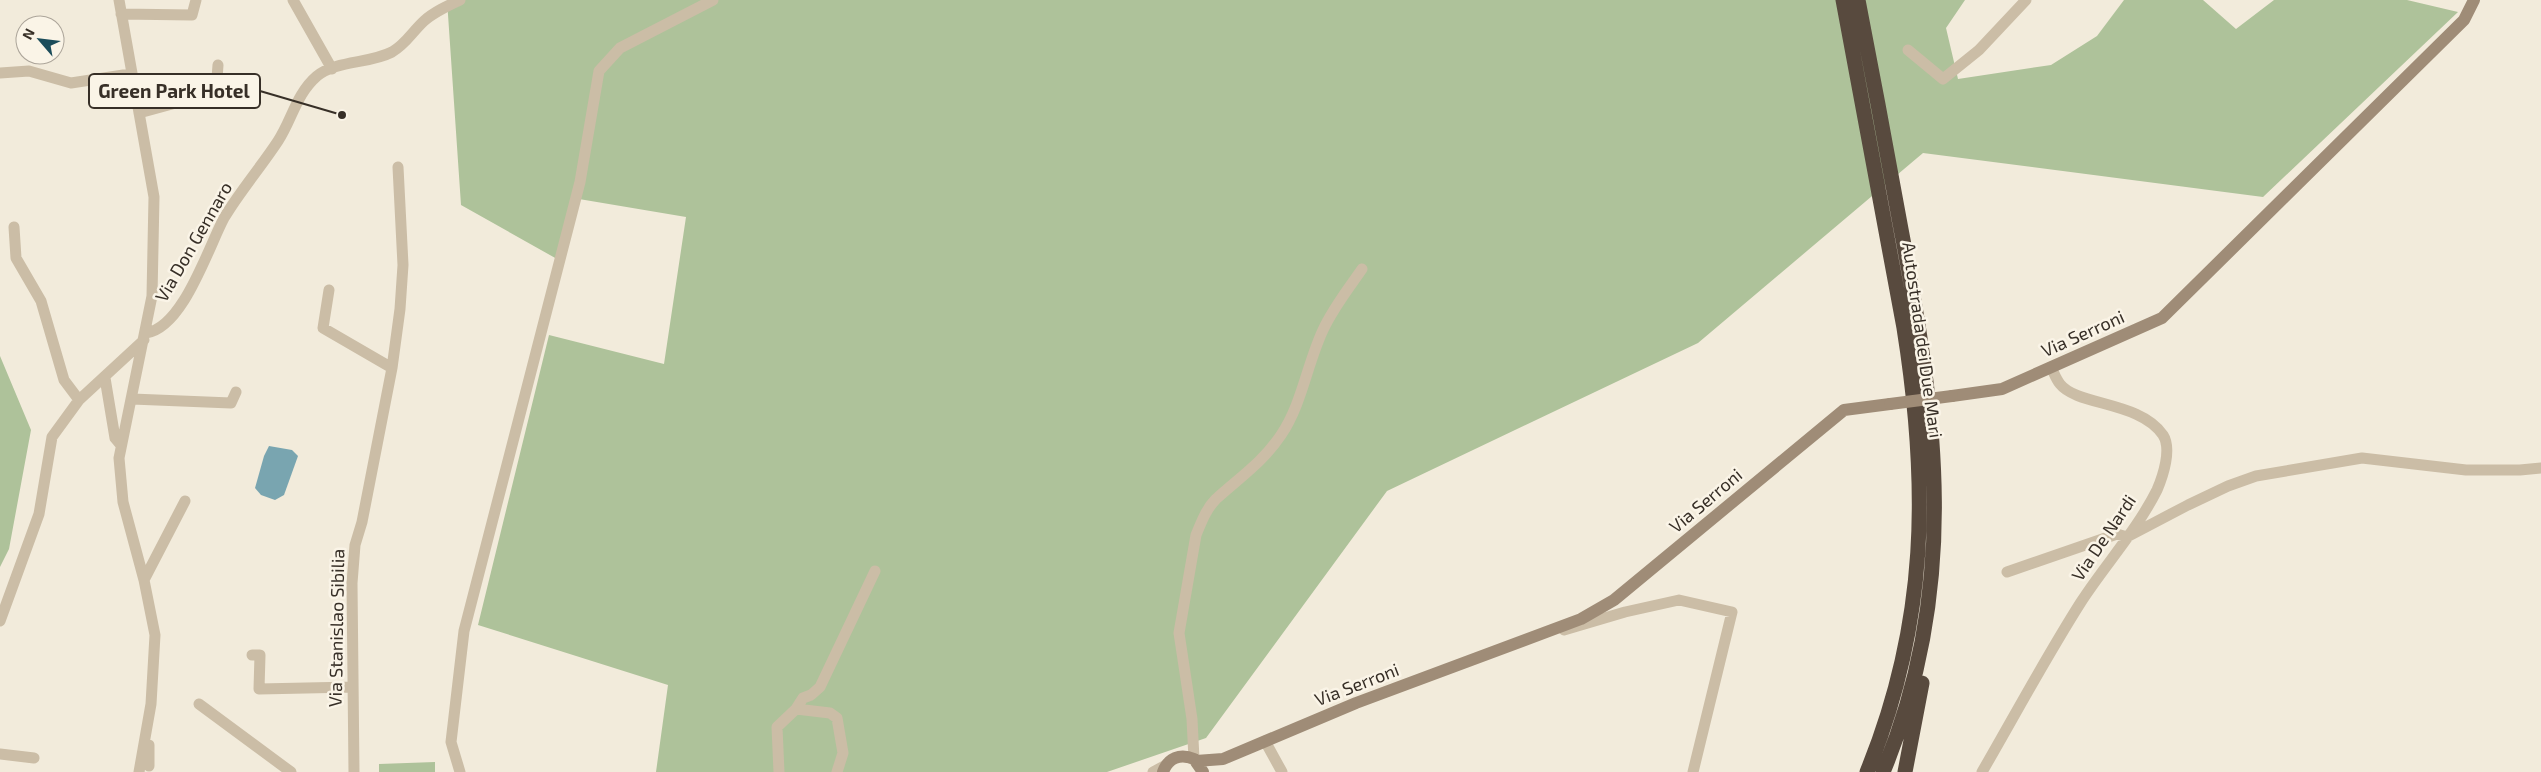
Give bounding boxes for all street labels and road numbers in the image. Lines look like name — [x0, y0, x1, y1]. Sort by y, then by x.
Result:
street label: Via Don Gennaro — [150, 178, 236, 305]
street label: Autostrada dei Due Mari — [1898, 241, 1948, 439]
street label: Via Serroni — [2038, 305, 2127, 361]
street label: Via Serroni — [1664, 463, 1746, 537]
street label: Via De Nardi — [2066, 490, 2140, 585]
street label: Via Stanislao Sibilia — [324, 549, 348, 707]
street label: Via Serroni — [1311, 658, 1402, 710]

